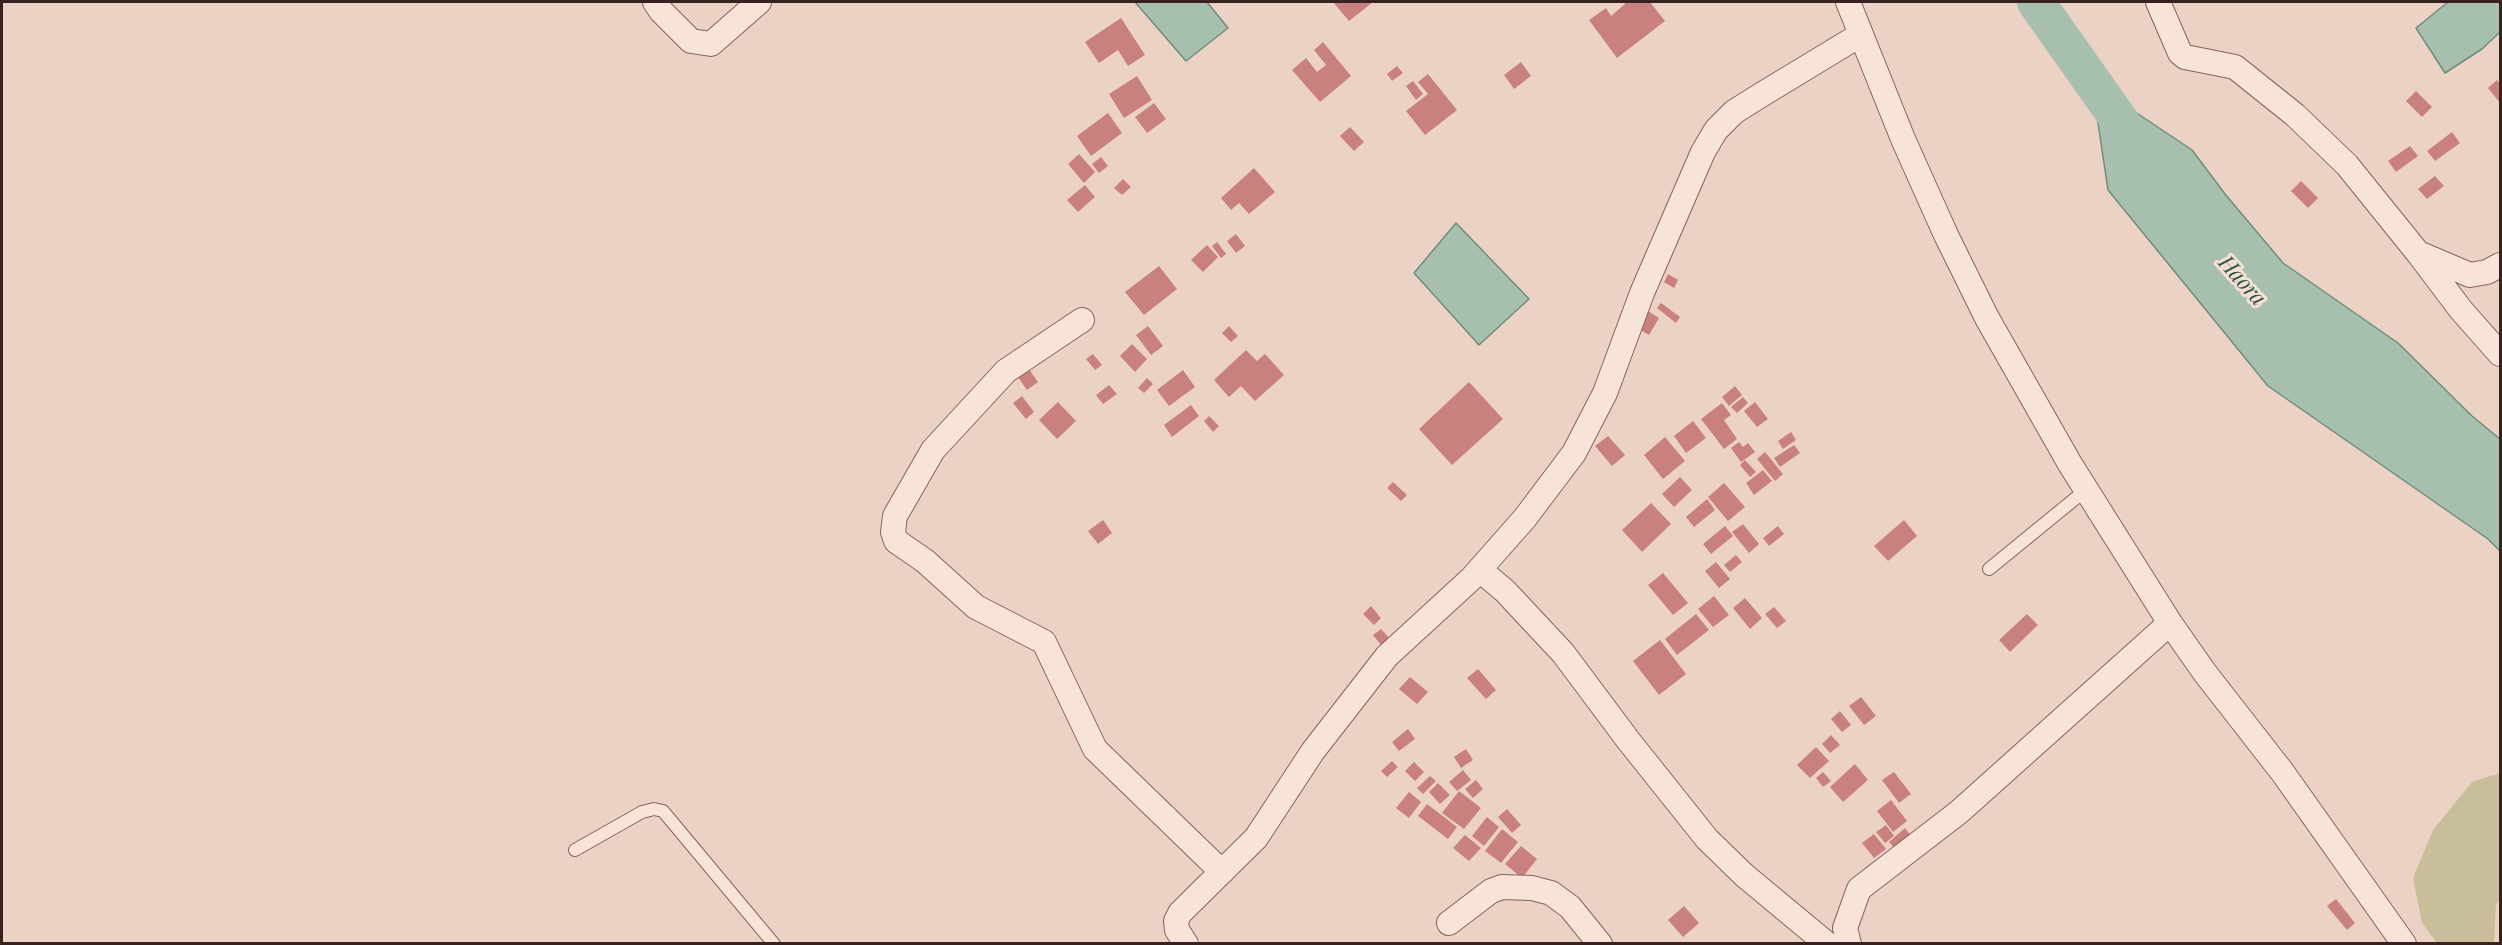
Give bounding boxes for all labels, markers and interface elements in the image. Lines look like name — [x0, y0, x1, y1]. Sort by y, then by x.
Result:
water label: Haora — [2213, 250, 2271, 312]

